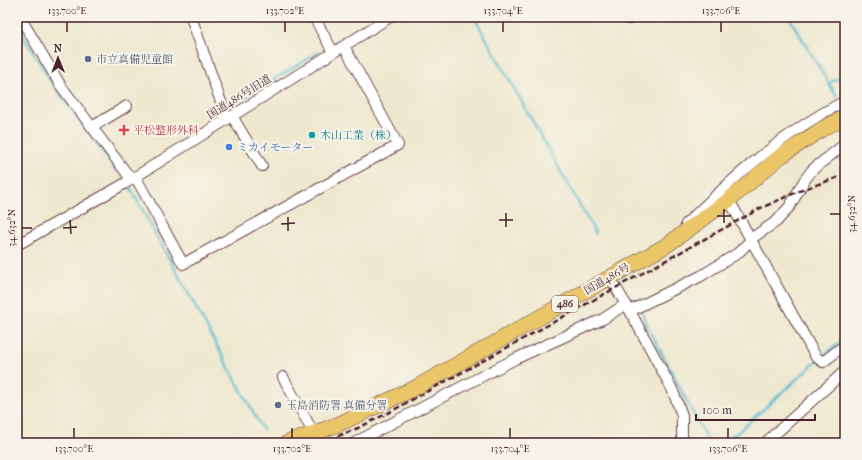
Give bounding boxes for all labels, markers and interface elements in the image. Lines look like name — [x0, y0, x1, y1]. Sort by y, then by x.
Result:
text: 133.700°E — [48, 5, 86, 17]
text: 133.702°E — [266, 5, 304, 17]
text: 133.704°E — [484, 5, 523, 17]
text: 133.706°E — [702, 5, 740, 17]
north arrow — [38, 38, 78, 78]
text: N — [54, 42, 63, 55]
place label: 市立真備児童館 — [96, 53, 173, 66]
marker: 市立真備児童館 — [83, 54, 93, 64]
street label: 国道486号旧道 — [205, 72, 273, 122]
marker: 平松整形外科 — [118, 124, 130, 136]
place label: 平松整形外科 — [133, 124, 199, 137]
place label: 木山工業（株） — [320, 129, 397, 142]
marker: 木山工業（株） — [307, 130, 317, 140]
place label: ミカイモーター — [237, 141, 313, 154]
marker: ミカイモーター — [224, 142, 234, 152]
text: 34.632°N — [846, 195, 858, 233]
text: 34.632°N — [6, 209, 18, 247]
street label: 国道486号 — [582, 261, 632, 297]
road number: 486 — [552, 296, 578, 312]
scale bar — [696, 396, 815, 422]
place label: 玉島消防署 真備分署 — [286, 399, 387, 412]
marker: 玉島消防署 真備分署 — [273, 400, 283, 410]
text: 100 m — [702, 403, 732, 417]
text: 133.700°E — [55, 443, 93, 455]
text: 133.702°E — [273, 443, 311, 455]
text: 133.704°E — [491, 443, 530, 455]
text: 133.706°E — [709, 443, 747, 455]

